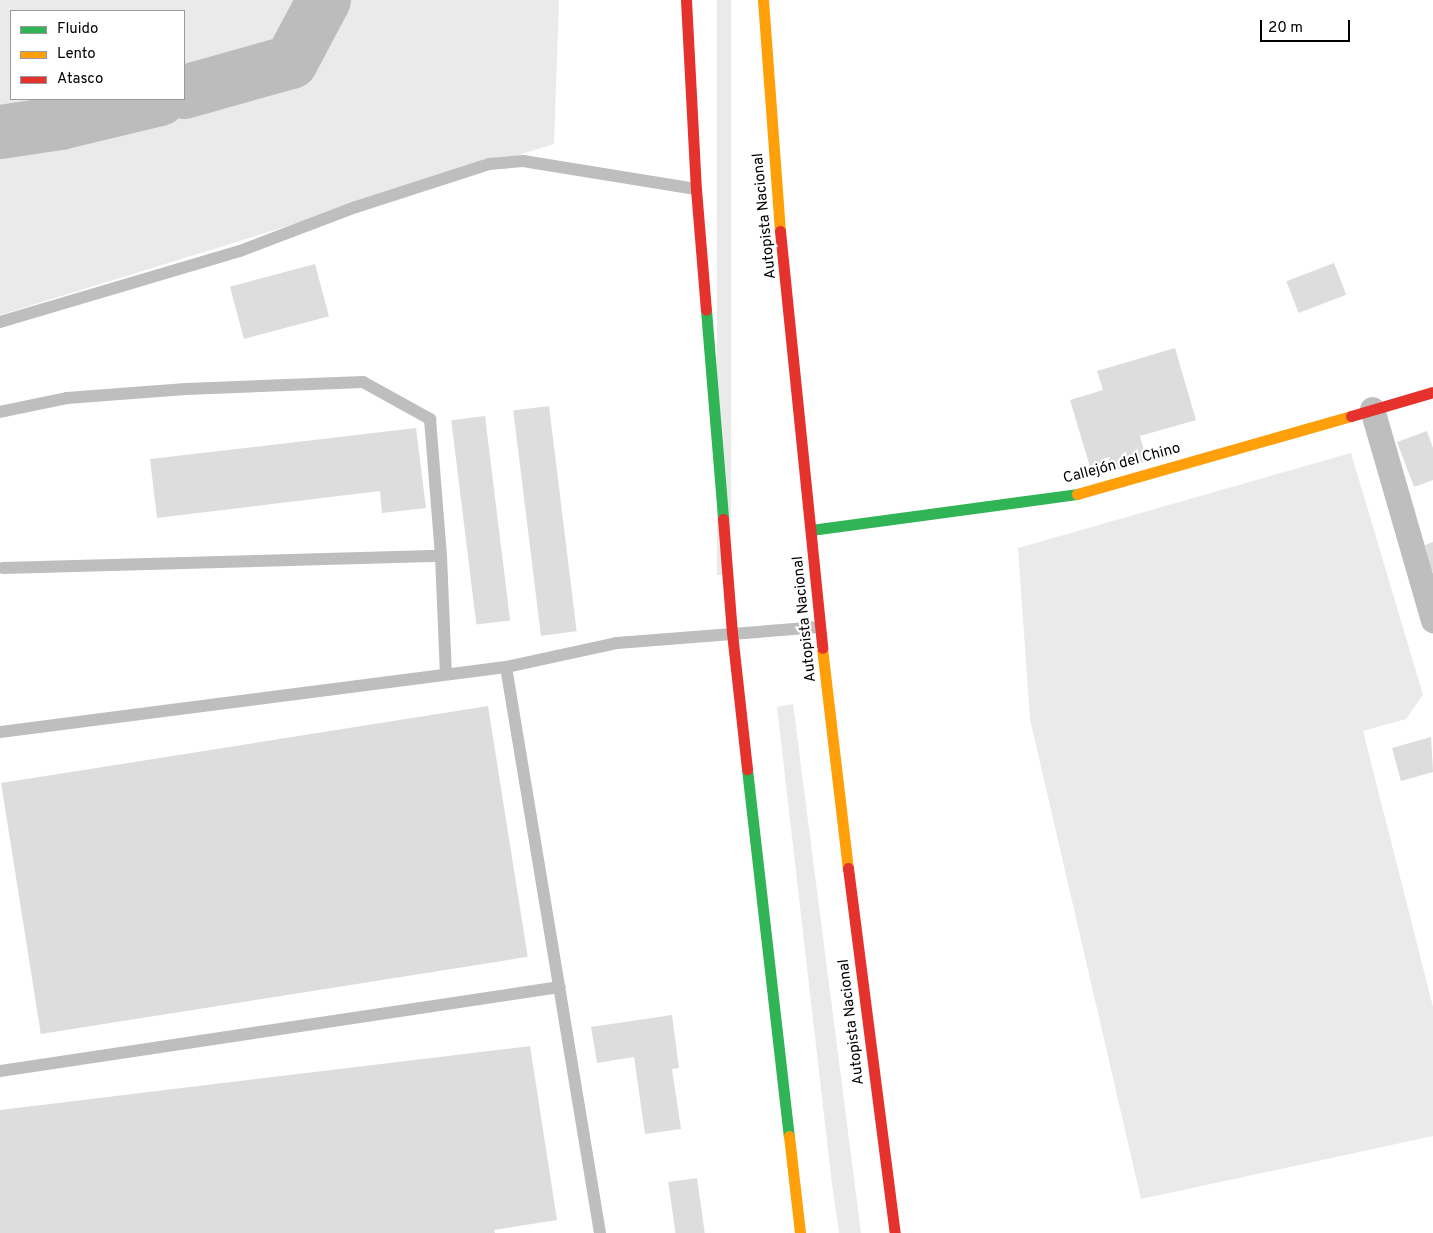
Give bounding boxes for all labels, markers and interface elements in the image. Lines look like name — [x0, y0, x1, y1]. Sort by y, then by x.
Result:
legend — [10, 10, 185, 100]
scale bar — [1263, 10, 1353, 42]
text: 20 m — [1268, 19, 1303, 38]
text: Fluido — [57, 20, 98, 39]
text: Lento — [57, 45, 96, 64]
text: Atasco — [57, 70, 103, 89]
street label: Autopista Nacional — [749, 152, 781, 280]
street label: Callejón del Chino — [1061, 440, 1183, 488]
street label: Autopista Nacional — [789, 555, 821, 683]
street label: Autopista Nacional — [835, 958, 869, 1086]

